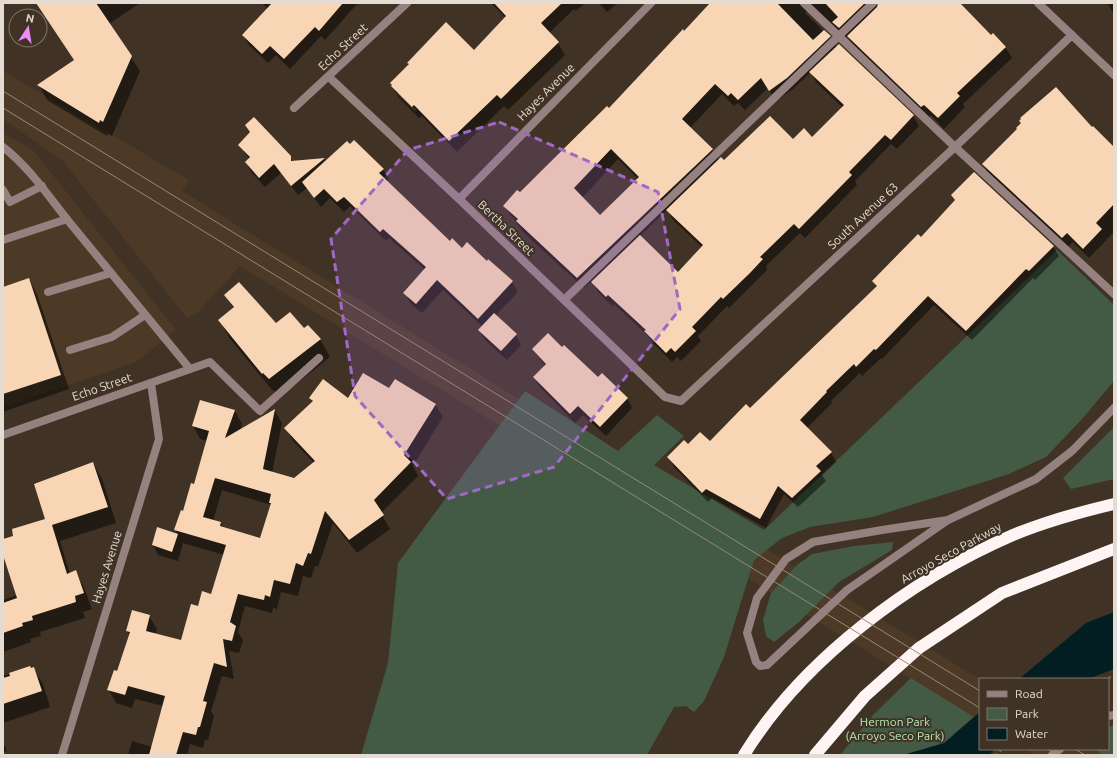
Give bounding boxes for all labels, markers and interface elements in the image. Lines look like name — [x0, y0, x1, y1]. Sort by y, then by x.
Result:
north arrow — [8, 8, 48, 48]
text: N — [25, 11, 35, 25]
street label: Echo Street — [315, 20, 370, 73]
street label: Hayes Avenue — [514, 60, 577, 123]
street label: South Avenue 63 — [825, 180, 900, 251]
street label: Bertha Street — [476, 198, 537, 258]
street label: Echo Street — [70, 370, 134, 403]
street label: Arroyo Seco Parkway — [898, 519, 1003, 586]
street label: Hayes Avenue — [89, 529, 124, 605]
legend — [979, 678, 1109, 750]
text: Road — [1015, 687, 1043, 700]
text: Park — [1015, 707, 1039, 720]
park label: Hermon Park (Arroyo Seco Park) — [845, 715, 945, 743]
text: Water — [1015, 727, 1048, 740]

